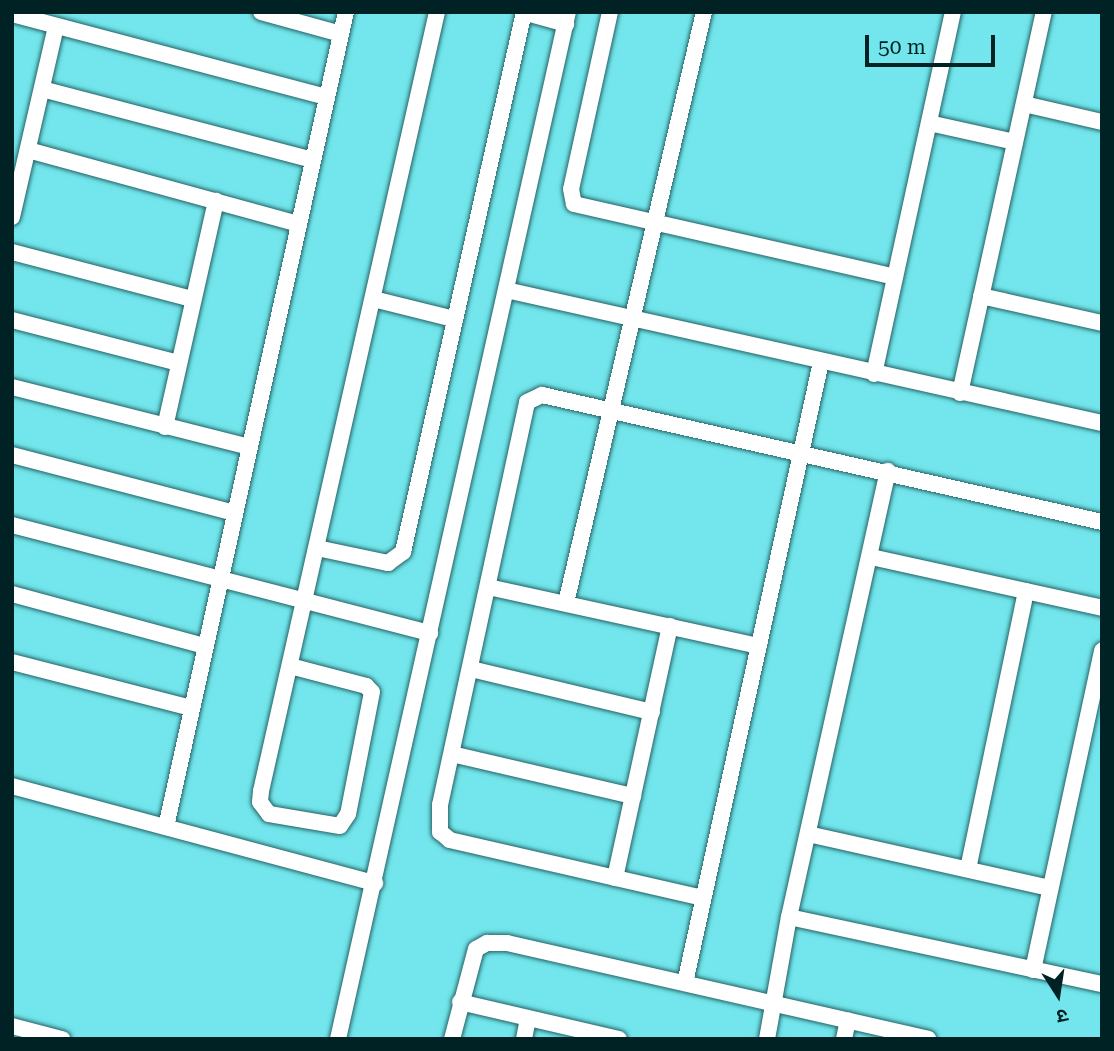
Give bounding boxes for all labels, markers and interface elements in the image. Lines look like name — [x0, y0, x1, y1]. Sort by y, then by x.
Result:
scale bar — [869, 21, 998, 65]
text: 50 m — [878, 35, 926, 59]
north arrow — [1023, 960, 1093, 1030]
text: उ — [1055, 1004, 1070, 1028]

